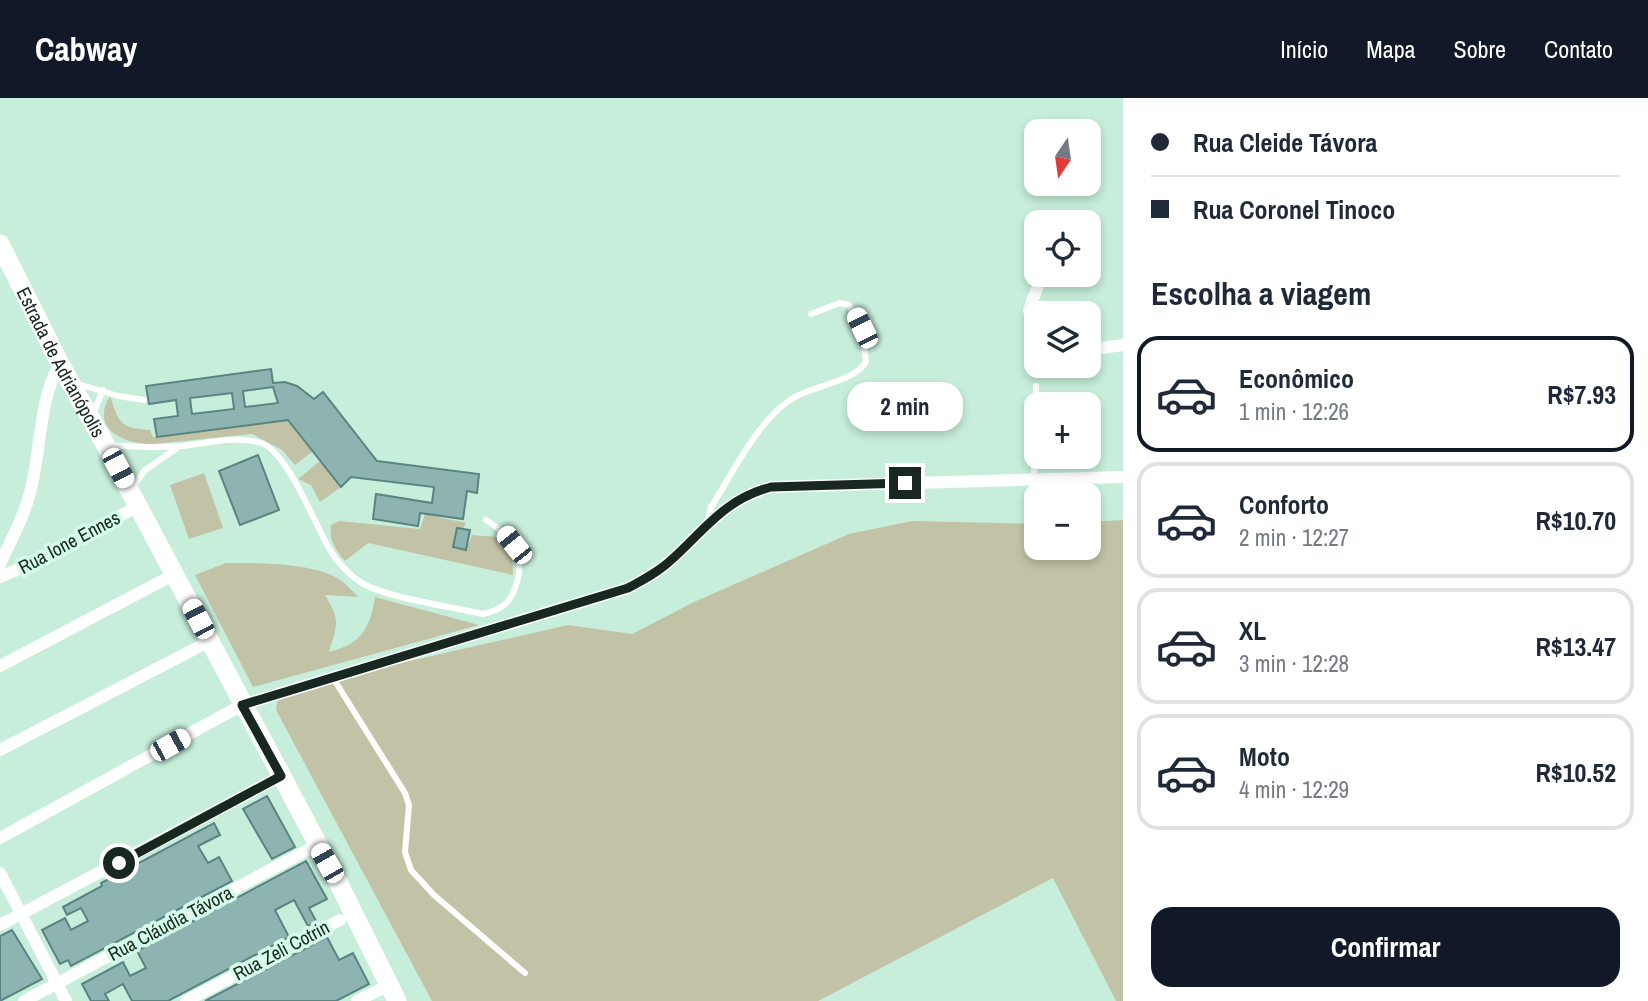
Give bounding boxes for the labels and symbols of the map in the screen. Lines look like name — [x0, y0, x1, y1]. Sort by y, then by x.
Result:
north arrow — [1024, 119, 1101, 196]
street label: Estrada de Adrianópolis — [11, 283, 112, 442]
car — [844, 305, 881, 351]
callout: 2 min — [847, 382, 963, 430]
car — [99, 445, 138, 491]
route end — [889, 467, 921, 499]
street label: Rua Ione Ennes — [14, 504, 125, 580]
car — [493, 522, 536, 568]
car — [179, 596, 218, 642]
car — [147, 726, 194, 764]
car — [308, 840, 347, 886]
route start — [103, 847, 135, 879]
street label: Rua Cláudia Távora — [103, 879, 237, 967]
street label: Rua Zeli Cotrin — [228, 914, 334, 986]

